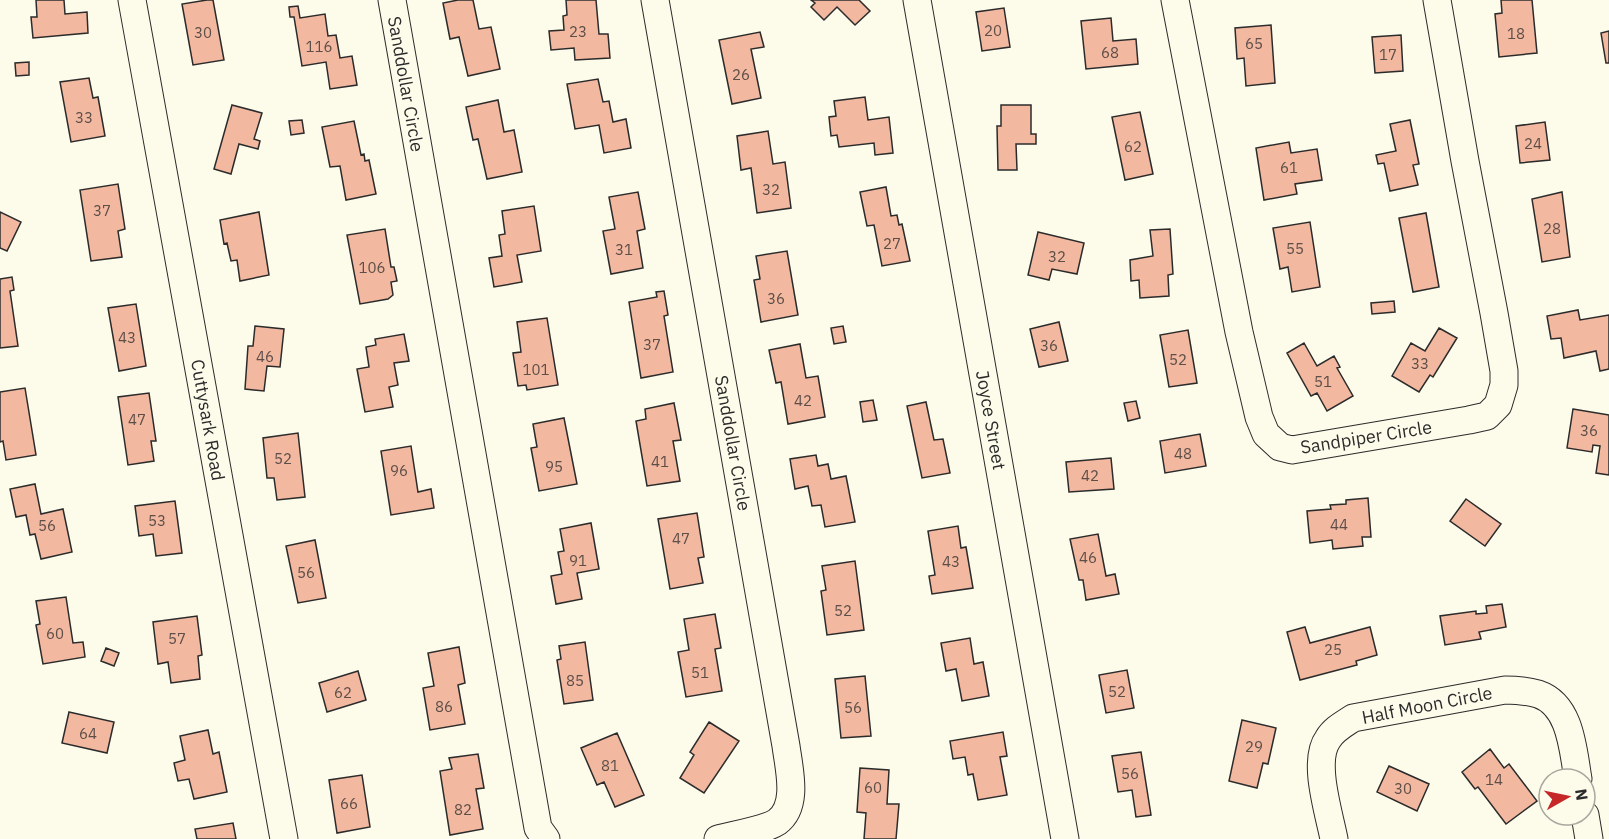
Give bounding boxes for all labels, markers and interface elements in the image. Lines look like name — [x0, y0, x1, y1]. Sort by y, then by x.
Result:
street label: Sanddollar Circle — [383, 14, 429, 154]
house number: 20 — [984, 21, 1002, 40]
house number: 23 — [569, 22, 587, 41]
house number: 30 — [194, 23, 212, 42]
house number: 18 — [1507, 24, 1525, 43]
house number: 65 — [1245, 34, 1263, 53]
house number: 116 — [305, 37, 333, 56]
house number: 68 — [1101, 43, 1119, 62]
house number: 17 — [1379, 45, 1397, 64]
house number: 26 — [732, 65, 750, 84]
house number: 33 — [75, 108, 93, 127]
house number: 24 — [1524, 134, 1542, 153]
house number: 62 — [1124, 137, 1142, 156]
house number: 61 — [1280, 158, 1298, 177]
house number: 32 — [762, 180, 780, 199]
house number: 37 — [93, 201, 111, 220]
house number: 28 — [1543, 219, 1561, 238]
house number: 27 — [883, 234, 901, 253]
house number: 55 — [1286, 239, 1304, 258]
house number: 31 — [615, 240, 633, 259]
house number: 32 — [1048, 247, 1066, 266]
house number: 106 — [358, 258, 386, 277]
house number: 36 — [767, 289, 785, 308]
house number: 43 — [118, 328, 136, 347]
house number: 37 — [643, 335, 661, 354]
house number: 36 — [1040, 336, 1058, 355]
house number: 46 — [256, 347, 274, 366]
house number: 52 — [1169, 350, 1187, 369]
house number: 33 — [1411, 354, 1429, 373]
street label: Cuttysark Road — [186, 357, 230, 483]
house number: 101 — [522, 360, 550, 379]
street label: Joyce Street — [971, 369, 1011, 471]
house number: 51 — [1314, 372, 1332, 391]
street label: Sanddollar Circle — [710, 373, 756, 513]
house number: 42 — [794, 391, 812, 410]
house number: 47 — [128, 410, 146, 429]
street label: Sandpiper Circle — [1299, 415, 1434, 459]
house number: 36 — [1580, 421, 1598, 440]
house number: 48 — [1174, 444, 1192, 463]
house number: 52 — [274, 449, 292, 468]
house number: 41 — [651, 452, 669, 471]
house number: 95 — [545, 457, 563, 476]
house number: 96 — [390, 461, 408, 480]
house number: 42 — [1081, 466, 1099, 485]
house number: 53 — [148, 511, 166, 530]
house number: 44 — [1330, 515, 1348, 534]
house number: 56 — [38, 516, 56, 535]
house number: 47 — [672, 529, 690, 548]
house number: 46 — [1079, 548, 1097, 567]
house number: 91 — [569, 551, 587, 570]
house number: 43 — [942, 552, 960, 571]
house number: 56 — [297, 563, 315, 582]
house number: 52 — [834, 601, 852, 620]
house number: 60 — [46, 624, 64, 643]
house number: 57 — [168, 629, 186, 648]
house number: 25 — [1324, 640, 1342, 659]
house number: 51 — [691, 663, 709, 682]
house number: 85 — [566, 671, 584, 690]
street label: Half Moon Circle — [1360, 681, 1494, 729]
house number: 52 — [1108, 682, 1126, 701]
house number: 62 — [334, 683, 352, 702]
house number: 86 — [435, 697, 453, 716]
house number: 56 — [844, 698, 862, 717]
house number: 64 — [79, 724, 97, 743]
house number: 29 — [1245, 737, 1263, 756]
house number: 81 — [601, 756, 619, 775]
house number: 56 — [1121, 764, 1139, 783]
north arrow — [1537, 767, 1597, 827]
house number: 14 — [1485, 770, 1503, 789]
house number: 60 — [864, 778, 882, 797]
house number: 30 — [1394, 779, 1412, 798]
text: N — [1571, 787, 1593, 802]
house number: 66 — [340, 794, 358, 813]
house number: 82 — [454, 800, 472, 819]

